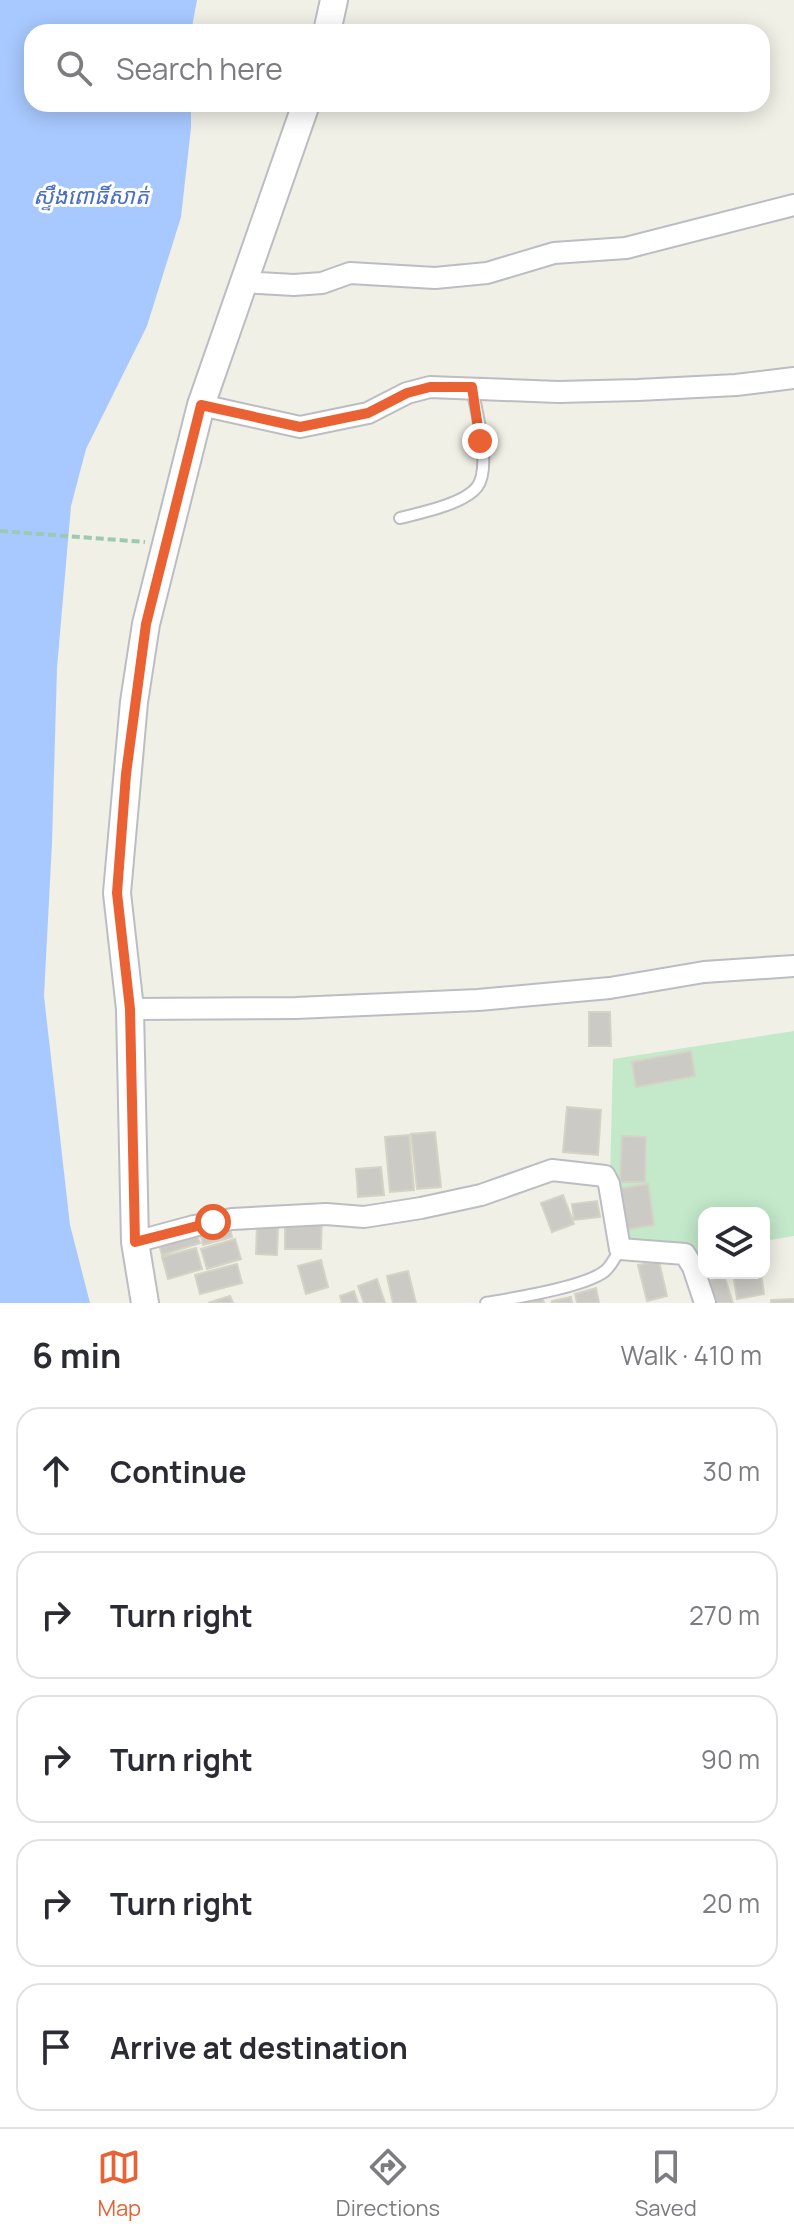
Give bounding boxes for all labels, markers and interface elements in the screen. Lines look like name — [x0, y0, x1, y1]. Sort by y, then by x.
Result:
search box — [24, 24, 770, 112]
icon: search — [52, 46, 96, 90]
text: Search here — [116, 48, 283, 89]
water label: ស្ទឹងពោធិ៍សាត់ — [33, 181, 151, 211]
route end — [462, 423, 498, 459]
route start — [195, 1204, 231, 1240]
map controls — [698, 1207, 770, 1279]
button: layers — [698, 1207, 770, 1279]
text: 6 min — [32, 1332, 121, 1378]
text: Walk · 410 m — [621, 1337, 762, 1373]
icon: ahead — [34, 1449, 78, 1493]
text: Continue — [110, 1451, 246, 1492]
text: 30 m — [703, 1453, 760, 1489]
icon: right — [34, 1593, 78, 1637]
text: Turn right — [110, 1595, 253, 1636]
text: 270 m — [689, 1597, 760, 1633]
icon: right — [34, 1737, 78, 1781]
text: Turn right — [110, 1739, 253, 1780]
text: 90 m — [701, 1741, 760, 1777]
icon: right — [34, 1881, 78, 1925]
text: Turn right — [110, 1883, 253, 1924]
text: 20 m — [702, 1885, 760, 1921]
icon: arrive — [34, 2025, 78, 2069]
text: Arrive at destination — [110, 2027, 408, 2068]
tab: Map — [97, 2145, 141, 2223]
tab: Directions — [336, 2145, 440, 2223]
tab: Saved — [635, 2145, 697, 2223]

